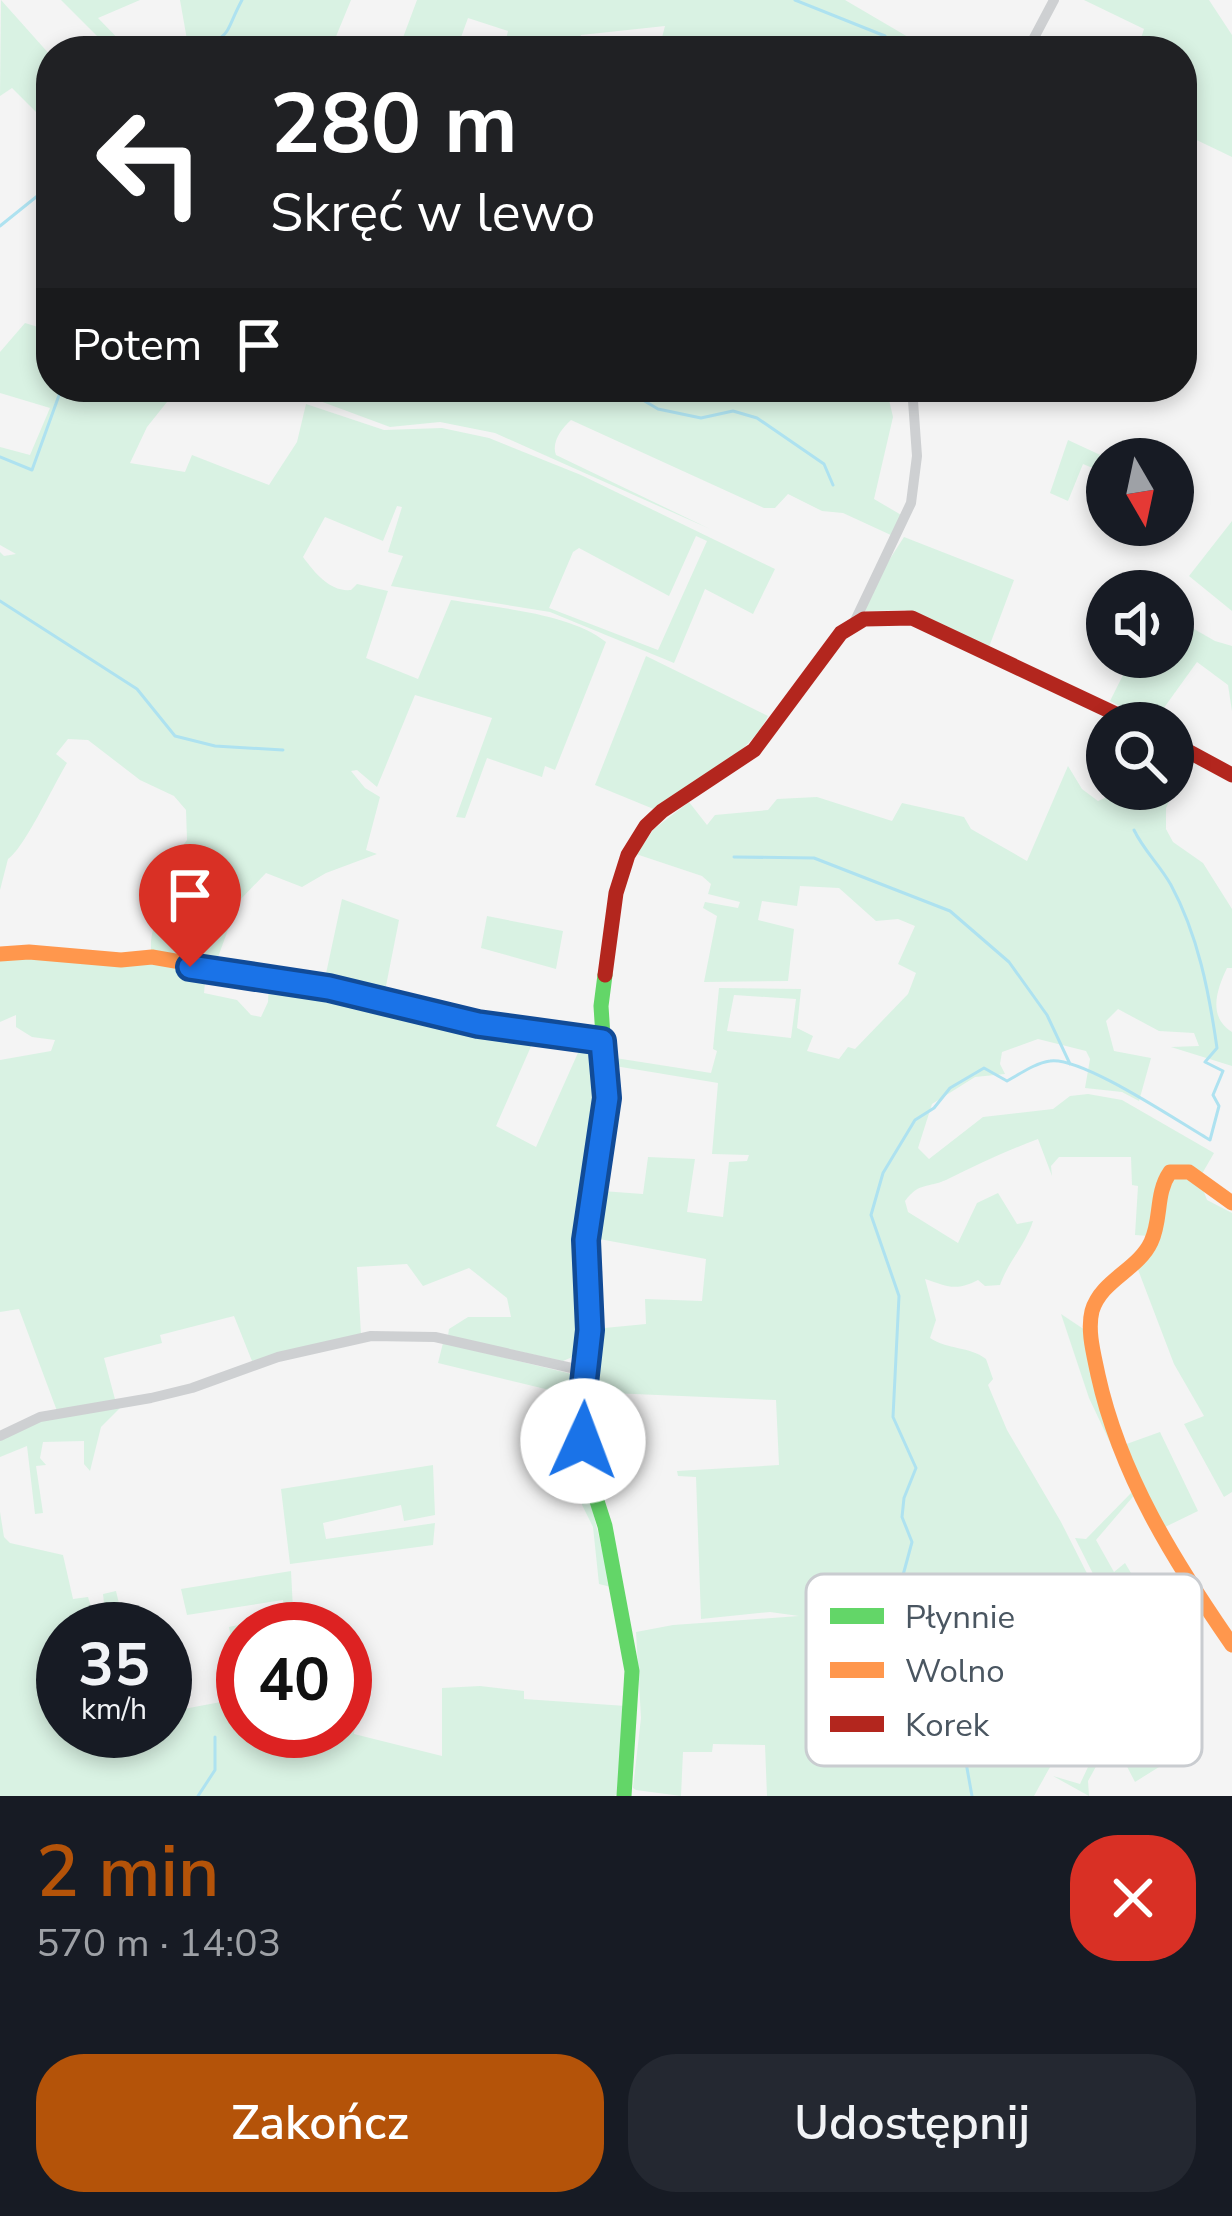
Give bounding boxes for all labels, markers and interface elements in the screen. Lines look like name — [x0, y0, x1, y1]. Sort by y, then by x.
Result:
text: 280 m — [270, 67, 518, 182]
icon: left — [72, 84, 228, 240]
text: Skręć w lewo — [270, 176, 595, 250]
icon: arrive — [226, 312, 292, 378]
text: Potem — [72, 315, 202, 376]
north arrow — [1086, 438, 1194, 546]
map controls — [1086, 438, 1194, 810]
button: sound — [1086, 570, 1194, 678]
button: search — [1086, 702, 1194, 810]
pin — [139, 844, 241, 967]
icon: arrive — [157, 862, 223, 928]
position arrow — [520, 1378, 646, 1504]
legend — [806, 1574, 1202, 1766]
text: Płynnie — [905, 1595, 1015, 1640]
speed limit sign: 40 — [216, 1602, 372, 1758]
text: 35 — [78, 1624, 150, 1706]
text: Wolno — [905, 1649, 1005, 1694]
text: km/h — [81, 1689, 147, 1730]
text: Korek — [905, 1703, 990, 1748]
text: 2 min — [36, 1823, 219, 1921]
button: close — [1070, 1835, 1196, 1961]
text: 570 m · 14:03 — [36, 1917, 281, 1970]
button: Zakończ — [36, 2054, 604, 2192]
button: Udostępnij — [628, 2054, 1196, 2192]

